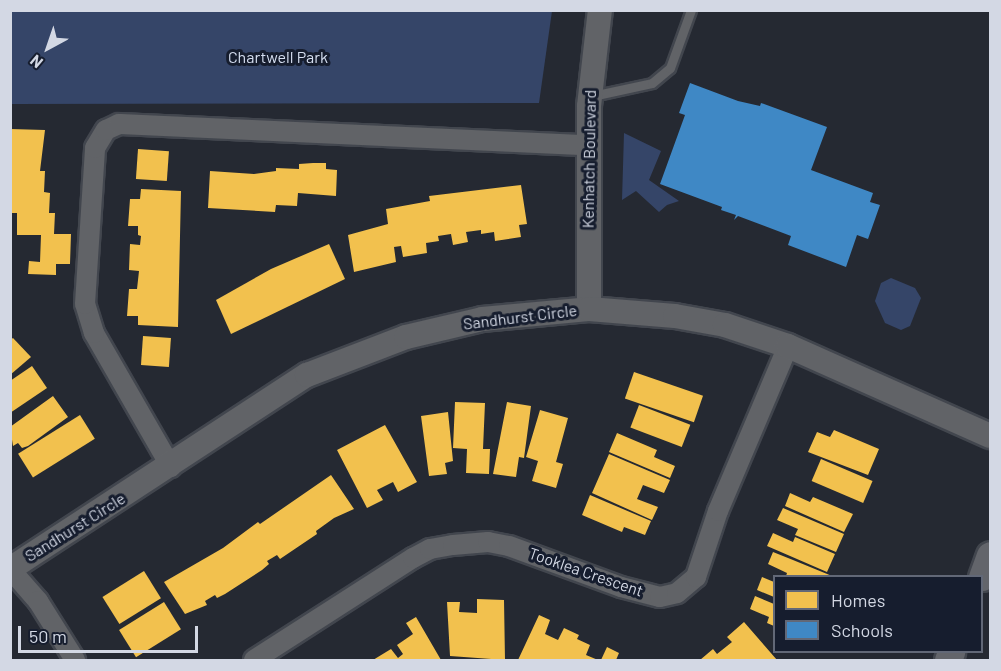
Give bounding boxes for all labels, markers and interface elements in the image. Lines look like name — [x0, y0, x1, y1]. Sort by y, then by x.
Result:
north arrow — [18, 18, 78, 78]
park label: Chartwell Park — [228, 47, 328, 67]
text: N — [26, 51, 46, 73]
street label: Kenhatch Boulevard — [578, 90, 600, 228]
street label: Sandhurst Circle — [462, 300, 578, 334]
street label: Sandhurst Circle — [21, 489, 129, 565]
street label: Tooklea Crescent — [526, 543, 646, 601]
legend — [773, 575, 983, 653]
text: Homes — [831, 589, 885, 611]
scale bar — [21, 614, 201, 652]
text: Schools — [831, 619, 893, 641]
text: 50 m — [29, 625, 67, 647]

